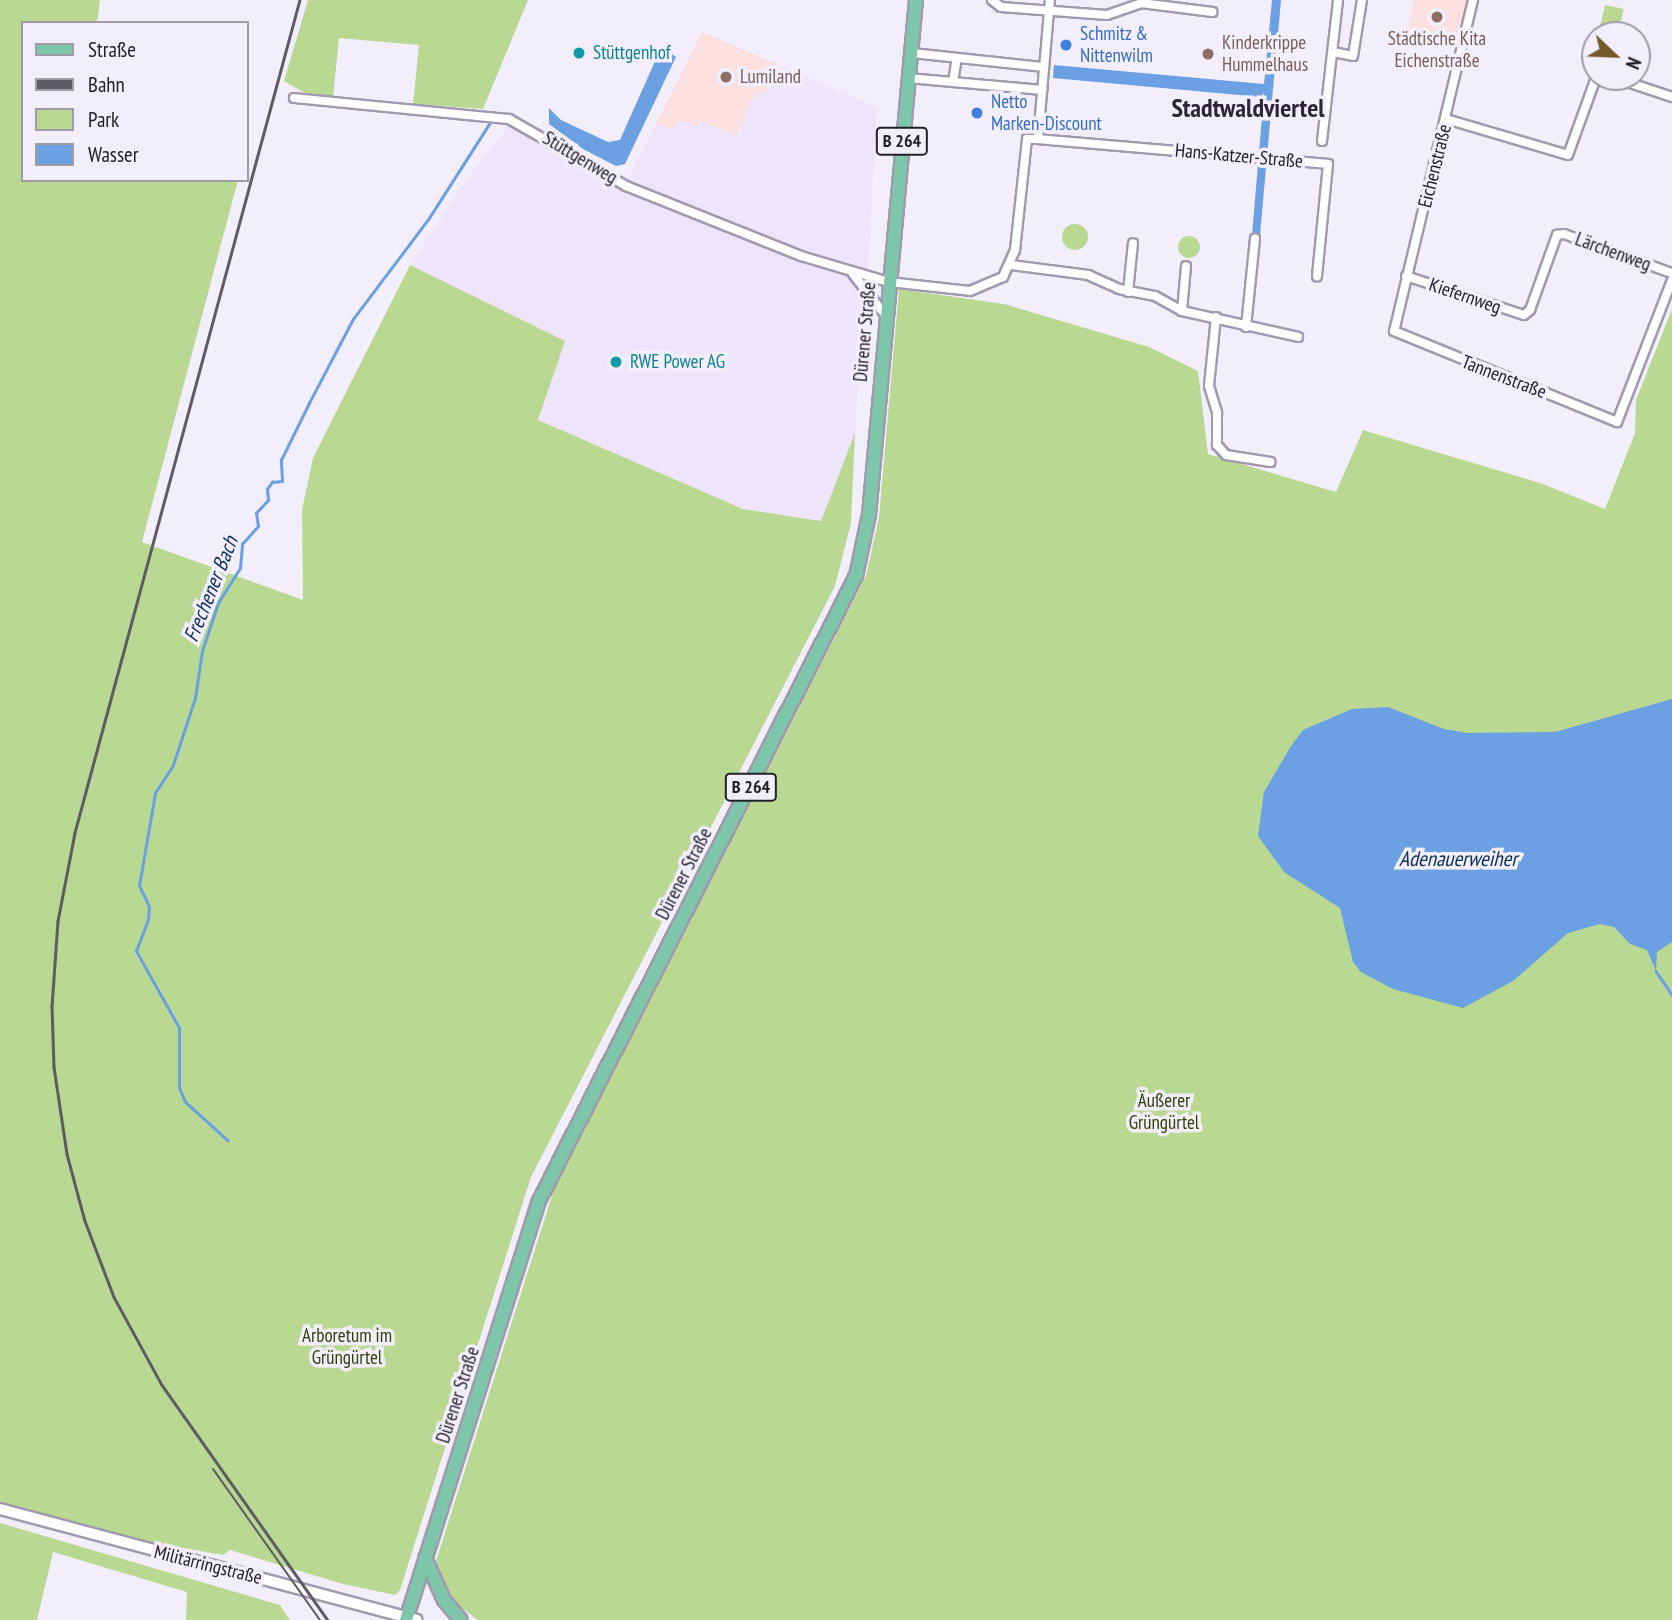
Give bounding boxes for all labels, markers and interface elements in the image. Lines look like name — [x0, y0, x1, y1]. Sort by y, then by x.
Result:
marker: Städtische Kita Eichenstraße — [1429, 9, 1445, 25]
legend — [21, 21, 248, 182]
north arrow — [1581, 21, 1651, 91]
place label: Schmitz & Nittenwilm — [1080, 23, 1153, 67]
place label: Städtische Kita Eichenstraße — [1388, 28, 1486, 72]
place label: Kinderkrippe Hummelhaus — [1222, 32, 1308, 76]
text: Straße — [88, 36, 136, 63]
marker: Schmitz & Nittenwilm — [1058, 37, 1074, 53]
place label: Stüttgenhof — [593, 42, 671, 64]
marker: Stüttgenhof — [571, 45, 587, 61]
marker: Kinderkrippe Hummelhaus — [1200, 46, 1216, 62]
text: N — [1620, 54, 1647, 73]
place label: Lumiland — [740, 66, 801, 88]
marker: Lumiland — [718, 69, 734, 85]
text: Bahn — [88, 71, 125, 98]
place label: Netto Marken-Discount — [991, 91, 1102, 135]
district label: Stadtwaldviertel — [1171, 92, 1325, 124]
marker: Netto Marken-Discount — [969, 105, 985, 121]
text: Park — [88, 106, 119, 133]
street label: Eichenstraße — [1414, 122, 1456, 210]
road number: B 264 — [876, 126, 928, 156]
street label: Stüttgenweg — [538, 127, 622, 189]
street label: Hans-Katzer-Straße — [1174, 139, 1304, 173]
text: Wasser — [88, 141, 138, 168]
street label: Lärchenweg — [1572, 228, 1654, 276]
street label: Kiefernweg — [1426, 273, 1504, 319]
street label: Dürener Straße — [849, 281, 881, 383]
street label: Tannenstraße — [1458, 350, 1550, 404]
place label: RWE Power AG — [630, 351, 726, 373]
marker: RWE Power AG — [608, 354, 624, 370]
water label: Frechener Bach — [178, 533, 244, 645]
road number: B 264 — [725, 772, 777, 802]
street label: Dürener Straße — [651, 824, 717, 924]
water label: Adenauerweiher — [1399, 846, 1517, 872]
park label: Äußerer Grüngürtel — [1129, 1090, 1199, 1134]
park label: Arboretum im Grüngürtel — [302, 1325, 392, 1369]
street label: Dürener Straße — [432, 1344, 484, 1446]
street label: Militärringstraße — [152, 1541, 264, 1589]

